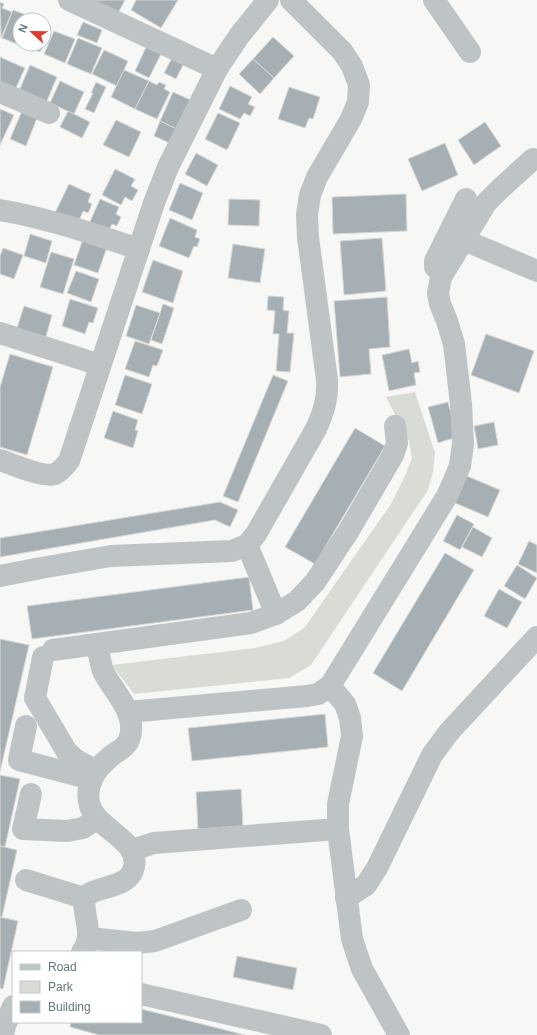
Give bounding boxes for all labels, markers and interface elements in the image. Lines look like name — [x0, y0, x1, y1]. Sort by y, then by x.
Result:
north arrow — [12, 12, 52, 52]
text: N — [16, 22, 30, 34]
legend — [12, 951, 142, 1023]
text: Road — [48, 960, 77, 974]
text: Park — [48, 980, 74, 994]
text: Building — [48, 1000, 91, 1014]

